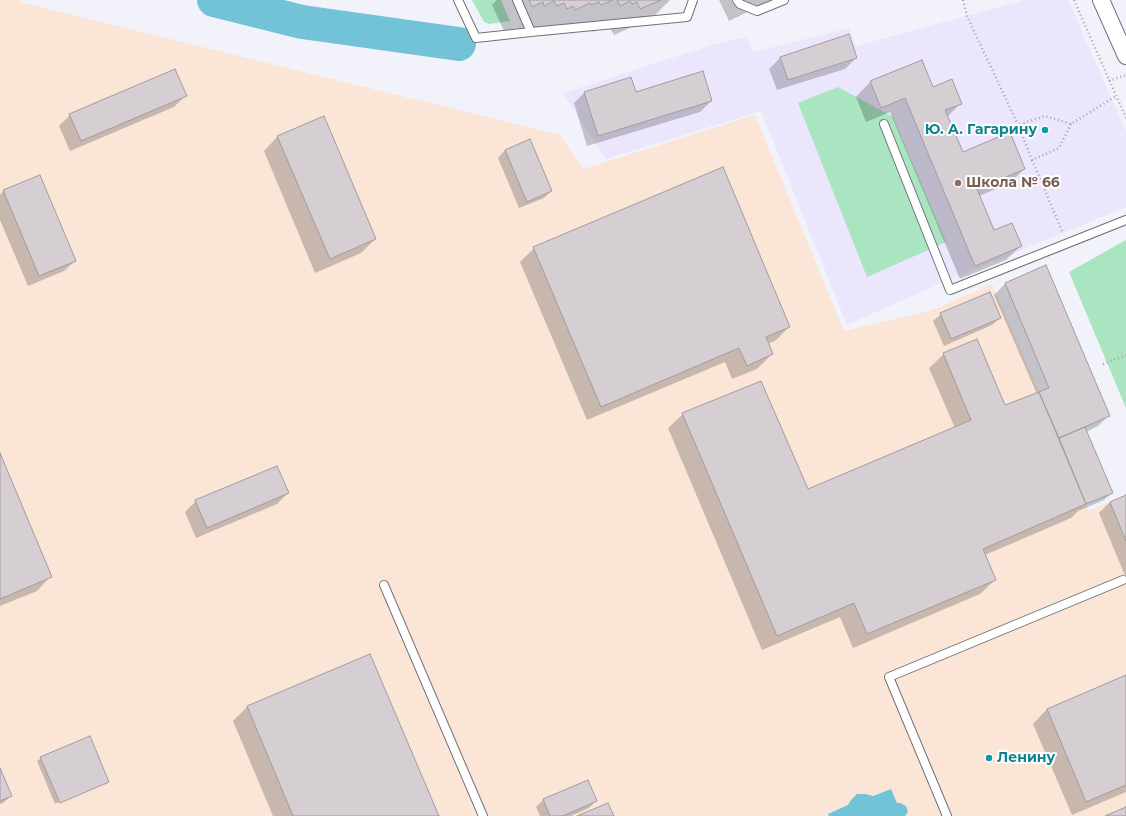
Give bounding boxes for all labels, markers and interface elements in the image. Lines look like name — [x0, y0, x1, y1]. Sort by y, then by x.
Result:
place label: Ю. А. Гагарину — [925, 122, 1037, 138]
marker: Ю. А. Гагарину — [1040, 125, 1050, 135]
place label: Школа № 66 — [966, 175, 1060, 191]
marker: Школа № 66 — [953, 178, 963, 188]
place label: Ленину — [997, 750, 1055, 766]
marker: Ленину — [984, 753, 994, 763]

